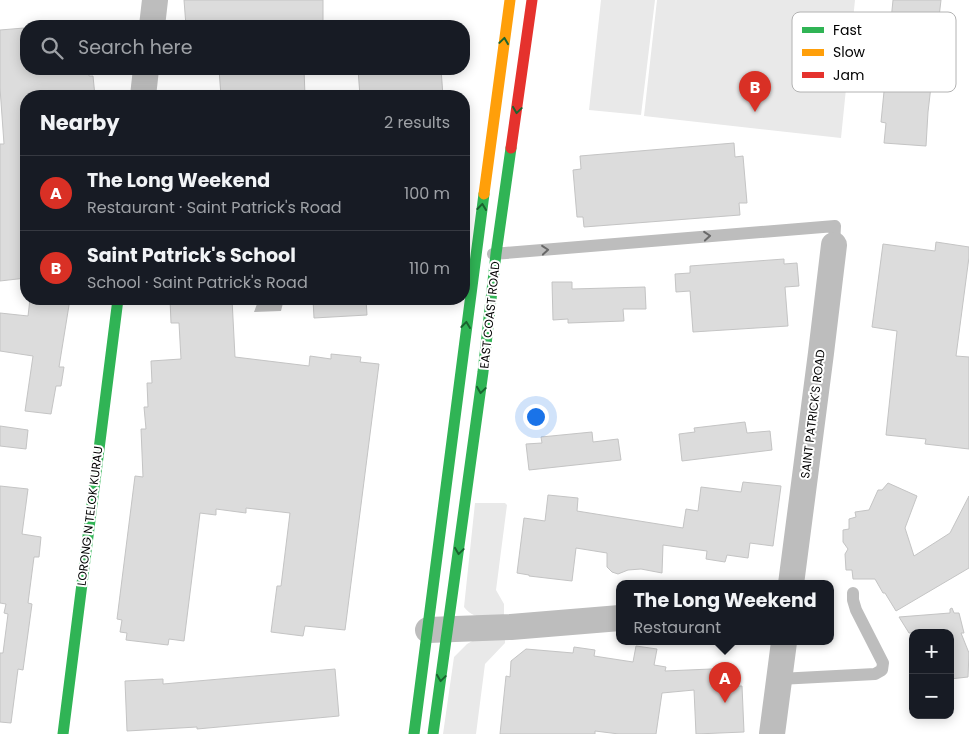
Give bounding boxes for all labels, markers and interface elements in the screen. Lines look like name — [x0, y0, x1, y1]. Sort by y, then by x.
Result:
legend — [792, 12, 956, 92]
search box — [20, 20, 470, 75]
text: Fast — [833, 20, 862, 40]
icon: search — [38, 34, 66, 62]
text: Search here — [78, 34, 192, 61]
one-way arrow — [499, 36, 509, 45]
text: Slow — [833, 42, 866, 62]
text: Jam — [833, 65, 864, 85]
pin: B — [739, 71, 771, 112]
one-way arrow — [513, 106, 523, 114]
text: Nearby — [40, 108, 120, 137]
text: 2 results — [384, 111, 450, 134]
text: The Long Weekend — [87, 167, 270, 194]
text: A — [50, 182, 62, 205]
text: 100 m — [404, 182, 450, 205]
text: Restaurant · Saint Patrick's Road — [87, 196, 342, 219]
one-way arrow — [476, 202, 487, 210]
one-way arrow — [703, 231, 711, 242]
text: Saint Patrick's School — [87, 242, 296, 269]
one-way arrow — [541, 245, 549, 256]
text: B — [51, 257, 61, 280]
text: 110 m — [409, 257, 450, 280]
street label: EAST COAST ROAD — [475, 260, 504, 369]
text: School · Saint Patrick's Road — [87, 271, 308, 294]
one-way arrow — [460, 320, 471, 328]
street label: SAINT PATRICK'S ROAD — [796, 348, 829, 479]
one-way arrow — [476, 386, 487, 394]
your location — [523, 404, 549, 430]
street label: LORONG N TELOK KURAU — [73, 445, 106, 587]
one-way arrow — [454, 547, 465, 555]
popup — [616, 580, 834, 645]
text: The Long Weekend — [633, 587, 817, 614]
text: Restaurant — [633, 616, 721, 639]
map controls — [909, 629, 954, 719]
button: + — [909, 629, 954, 674]
pin: A — [709, 662, 741, 703]
button: − — [909, 674, 954, 719]
one-way arrow — [436, 675, 447, 683]

